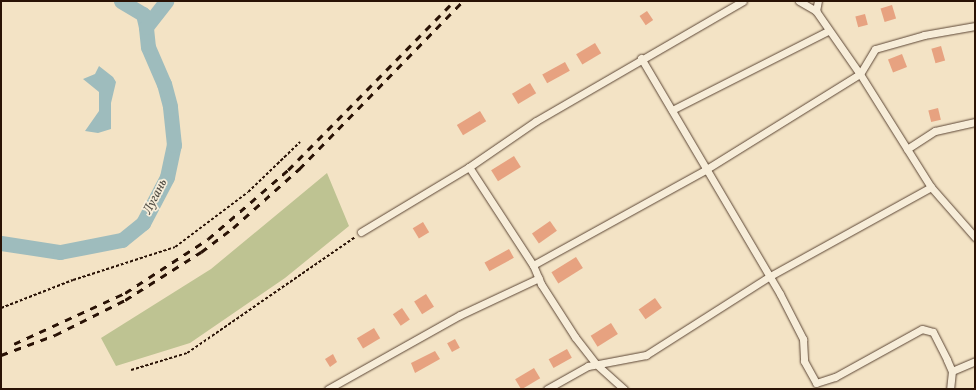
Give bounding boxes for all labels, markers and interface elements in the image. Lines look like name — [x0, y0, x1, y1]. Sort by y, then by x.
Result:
water label: Лугань — [141, 177, 171, 217]

